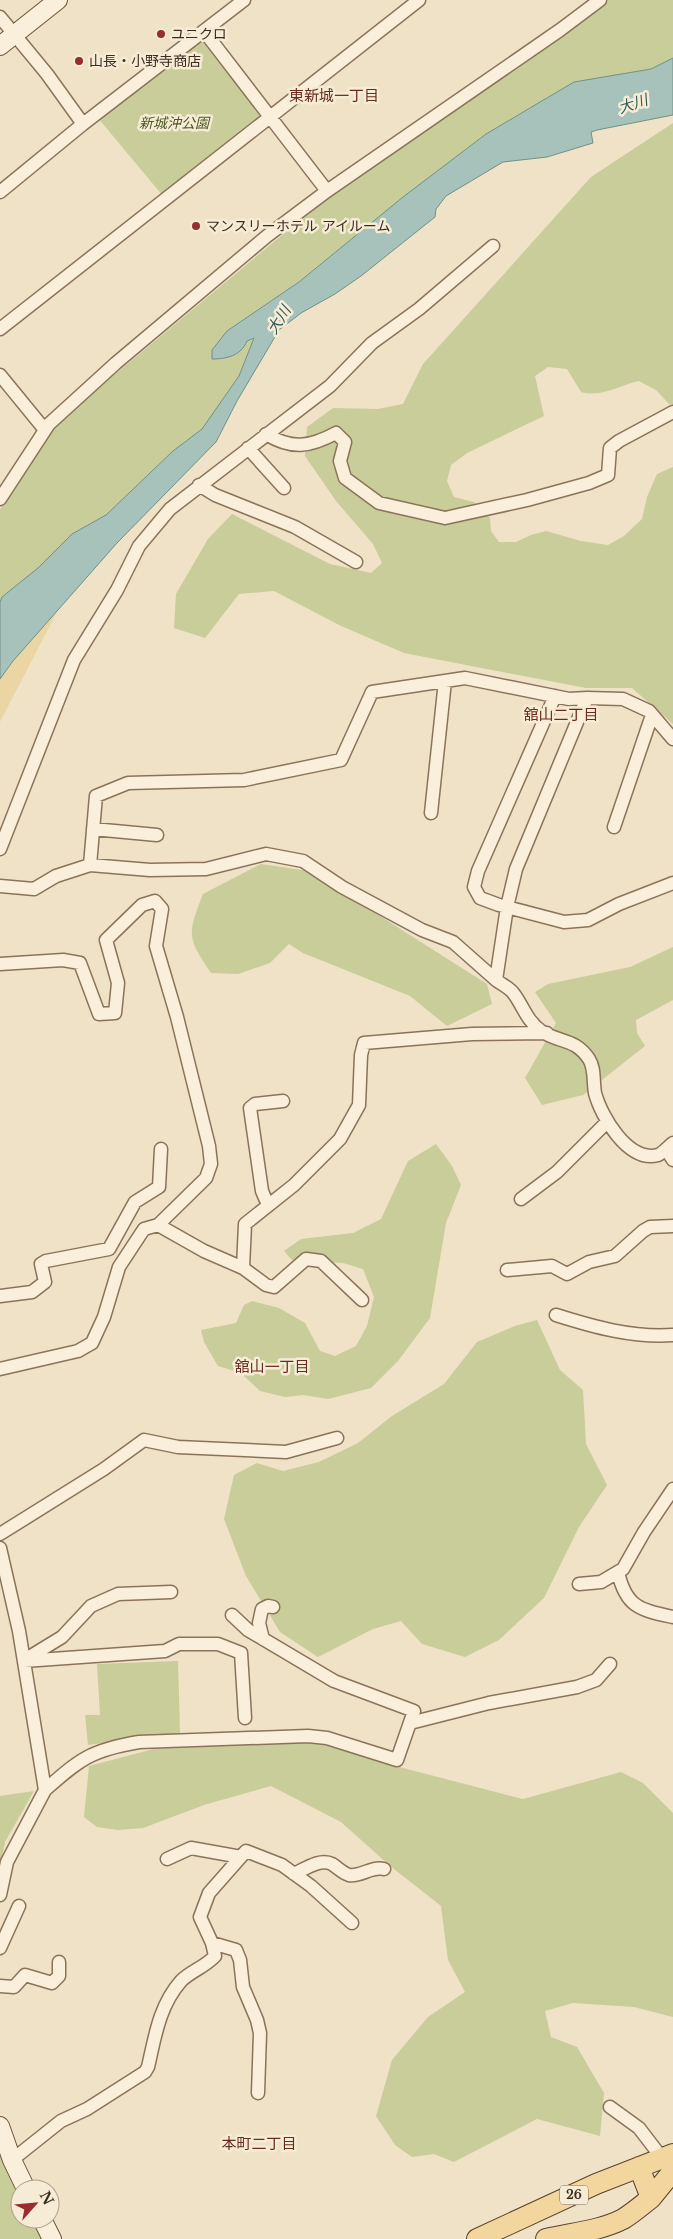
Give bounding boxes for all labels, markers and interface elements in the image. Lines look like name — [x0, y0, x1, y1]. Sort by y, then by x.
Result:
place label: ユニクロ — [171, 25, 227, 43]
marker: ユニクロ — [155, 28, 167, 40]
place label: 山長・小野寺商店 — [89, 52, 201, 70]
marker: 山長・小野寺商店 — [73, 55, 85, 67]
district label: 東新城一丁目 — [289, 86, 379, 105]
water label: 大川 — [616, 89, 652, 117]
park label: 新城沖公園 — [139, 114, 211, 132]
place label: マンスリーホテル アイルーム — [206, 217, 391, 235]
marker: マンスリーホテル アイルーム — [190, 220, 202, 232]
water label: 大川 — [263, 300, 296, 337]
district label: 舘山二丁目 — [523, 705, 599, 724]
district label: 舘山一丁目 — [234, 1357, 310, 1376]
district label: 本町二丁目 — [221, 2134, 297, 2153]
north arrow — [10, 2179, 60, 2229]
road number: 26 — [560, 2186, 588, 2204]
text: N — [36, 2188, 58, 2208]

